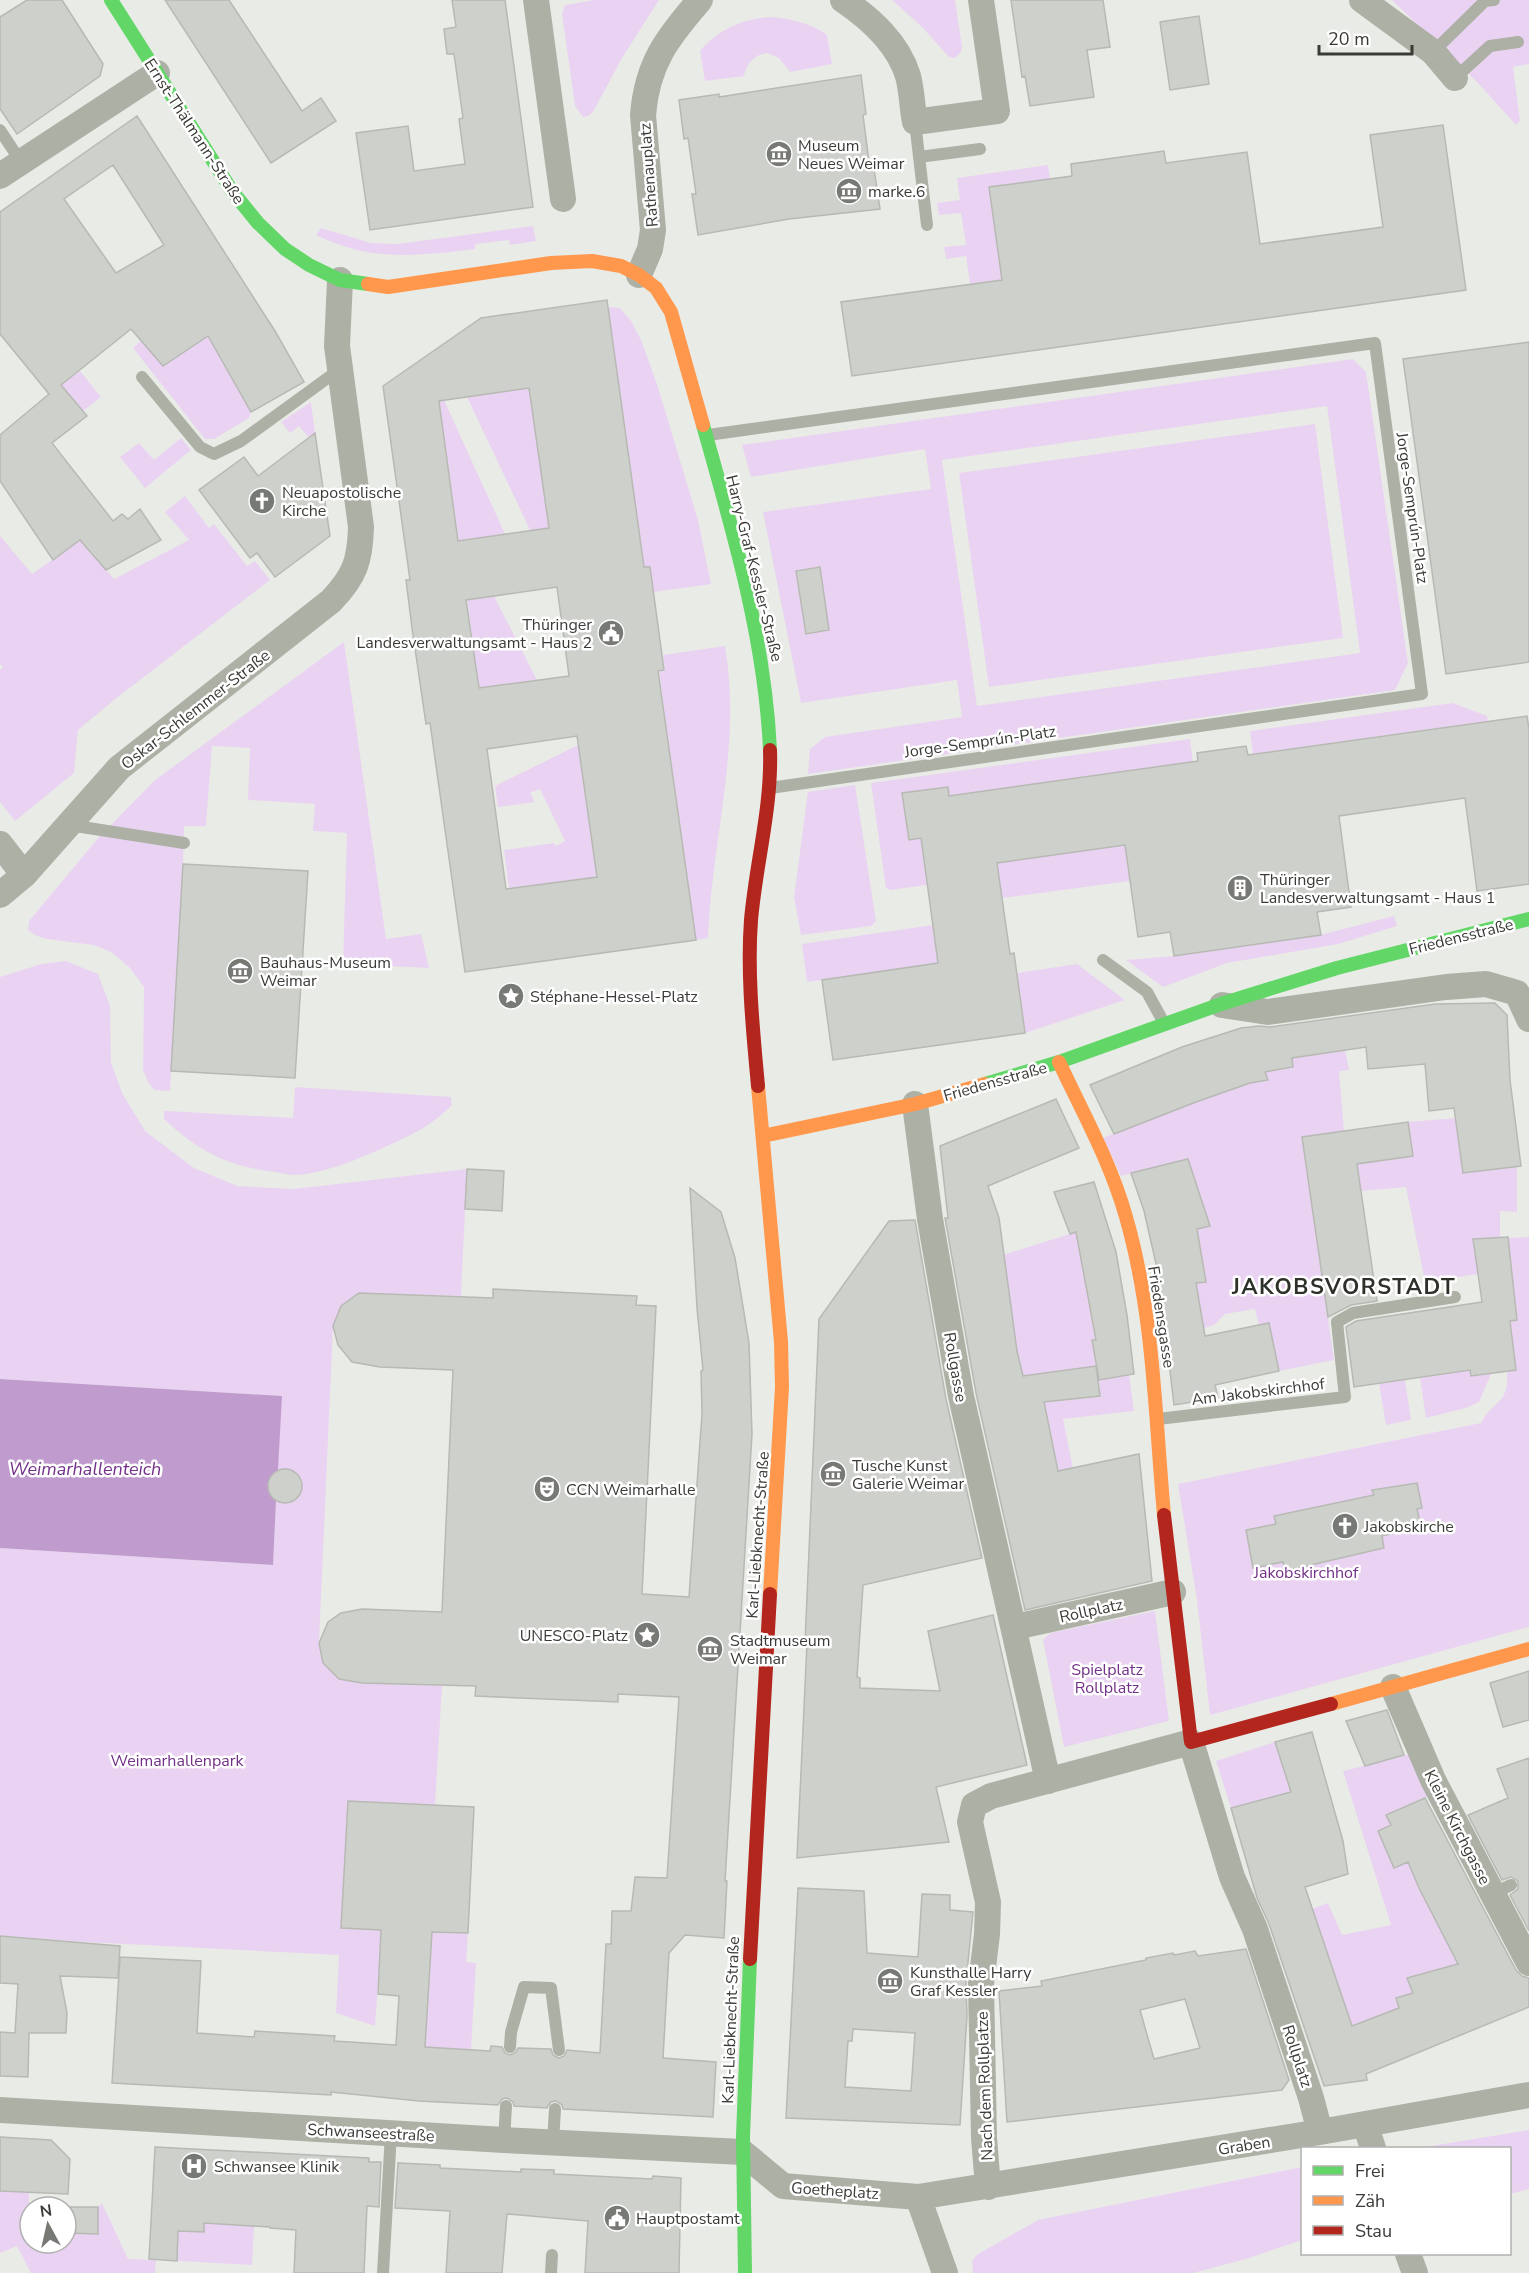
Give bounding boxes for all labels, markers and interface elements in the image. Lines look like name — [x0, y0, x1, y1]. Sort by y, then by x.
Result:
scale bar — [1319, 18, 1412, 56]
text: 20 m — [1328, 27, 1370, 51]
street label: Ernst-Thälmann-Straße — [139, 54, 250, 209]
street label: Rathenauplatz — [634, 122, 664, 228]
place label: Museum Neues Weimar — [798, 135, 905, 175]
museum icon: Museum Neues Weimar — [764, 139, 794, 169]
museum icon: marke.6 — [834, 176, 864, 206]
place label: marke.6 — [868, 181, 925, 203]
street label: Jorge-Semprún-Platz — [1390, 430, 1434, 585]
street label: Harry-Graf-Kessler-Straße — [720, 473, 788, 664]
place label: Neuapostolische Kirche — [282, 482, 401, 522]
church icon: Neuapostolische Kirche — [247, 486, 277, 516]
place label: Thüringer Landesverwaltungsamt - Haus 2 — [357, 614, 592, 654]
public building icon: Thüringer Landesverwaltungsamt - Haus 2 — [596, 618, 626, 648]
street label: Oskar-Schlemmer-Straße — [117, 645, 275, 775]
street label: Jorge-Semprún-Platz — [902, 720, 1057, 764]
place label: Thüringer Landesverwaltungsamt - Haus 1 — [1260, 869, 1495, 909]
building icon: Thüringer Landesverwaltungsamt - Haus 1 — [1225, 873, 1255, 903]
street label: Friedensstraße — [1407, 913, 1516, 961]
place label: Bauhaus-Museum Weimar — [260, 952, 391, 992]
museum icon: Bauhaus-Museum Weimar — [225, 956, 255, 986]
place icon: Stéphane-Hessel-Platz — [496, 981, 526, 1011]
place label: Stéphane-Hessel-Platz — [530, 986, 698, 1008]
street label: Friedensstraße — [941, 1057, 1050, 1107]
street label: Friedensgasse — [1142, 1265, 1180, 1370]
district label: JAKOBSVORSTADT — [1231, 1272, 1456, 1302]
street label: Rollgasse — [938, 1331, 972, 1404]
street label: Am Jakobskirchhof — [1190, 1373, 1327, 1411]
street label: Karl-Liebknecht-Straße — [741, 1451, 775, 1619]
place label: Tusche Kunst Galerie Weimar — [852, 1455, 964, 1495]
water label: Weimarhallenteich — [9, 1457, 161, 1481]
museum icon: Tusche Kunst Galerie Weimar — [818, 1459, 848, 1489]
theatre icon: CCN Weimarhalle — [532, 1474, 562, 1504]
place label: CCN Weimarhalle — [566, 1479, 695, 1501]
church icon: Jakobskirche — [1330, 1511, 1360, 1541]
place label: Jakobskirche — [1363, 1516, 1454, 1538]
park label: Jakobskirchhof — [1253, 1562, 1359, 1584]
street label: Rollplatz — [1057, 1594, 1125, 1628]
place icon: UNESCO-Platz — [632, 1620, 662, 1650]
place label: UNESCO-Platz — [520, 1625, 628, 1647]
place label: Stadtmuseum Weimar — [730, 1630, 830, 1670]
museum icon: Stadtmuseum Weimar — [695, 1634, 725, 1664]
park label: Spielplatz Rollplatz — [1071, 1659, 1143, 1699]
park label: Weimarhallenpark — [111, 1750, 244, 1772]
street label: Kleine Kirchgasse — [1419, 1766, 1496, 1889]
street label: Karl-Liebknecht-Straße — [717, 1936, 745, 2104]
place label: Kunsthalle Harry Graf Kessler — [910, 1962, 1032, 2002]
museum icon: Kunsthalle Harry Graf Kessler — [875, 1966, 905, 1996]
street label: Nach dem Rollplatze — [971, 2011, 999, 2161]
street label: Rollplatz — [1277, 2022, 1317, 2090]
street label: Schwanseestraße — [307, 2119, 435, 2147]
street label: Graben — [1216, 2131, 1272, 2161]
legend — [1301, 2147, 1511, 2255]
hospital icon: Schwansee Klinik — [179, 2151, 209, 2181]
place label: Schwansee Klinik — [214, 2156, 340, 2178]
text: Frei — [1355, 2159, 1385, 2183]
street label: Goetheplatz — [790, 2177, 879, 2205]
text: Zäh — [1355, 2189, 1385, 2213]
north arrow — [18, 2195, 78, 2255]
text: N — [39, 2199, 54, 2223]
public building icon: Hauptpostamt — [602, 2203, 632, 2233]
place label: Hauptpostamt — [636, 2208, 740, 2230]
text: Stau — [1355, 2219, 1392, 2243]

